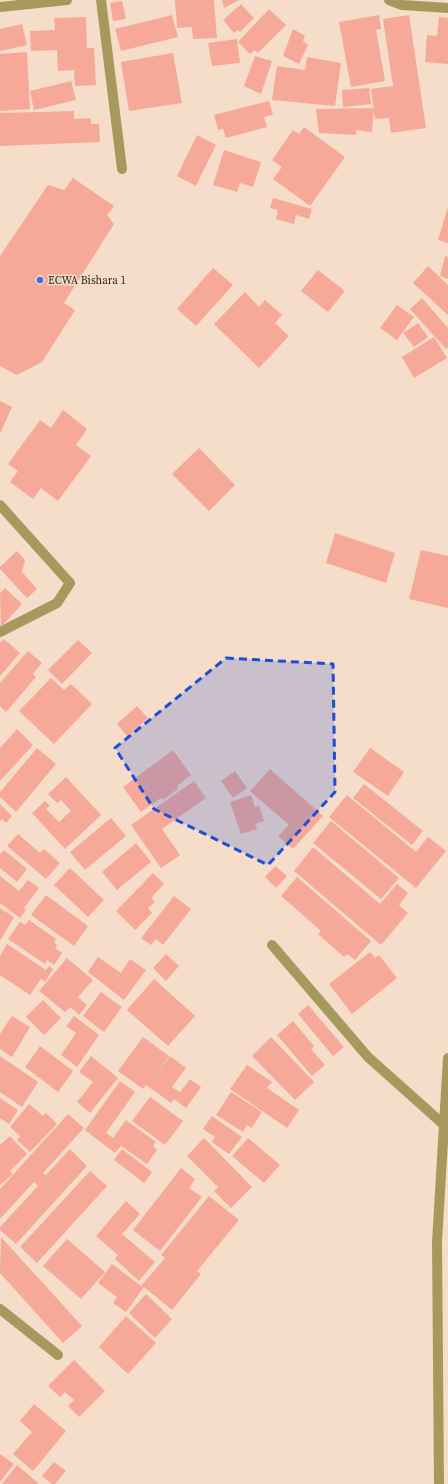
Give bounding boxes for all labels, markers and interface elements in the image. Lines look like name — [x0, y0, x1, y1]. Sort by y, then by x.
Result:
place label: ECWA Bishara 1 — [48, 273, 126, 288]
marker: ECWA Bishara 1 — [35, 275, 45, 285]

